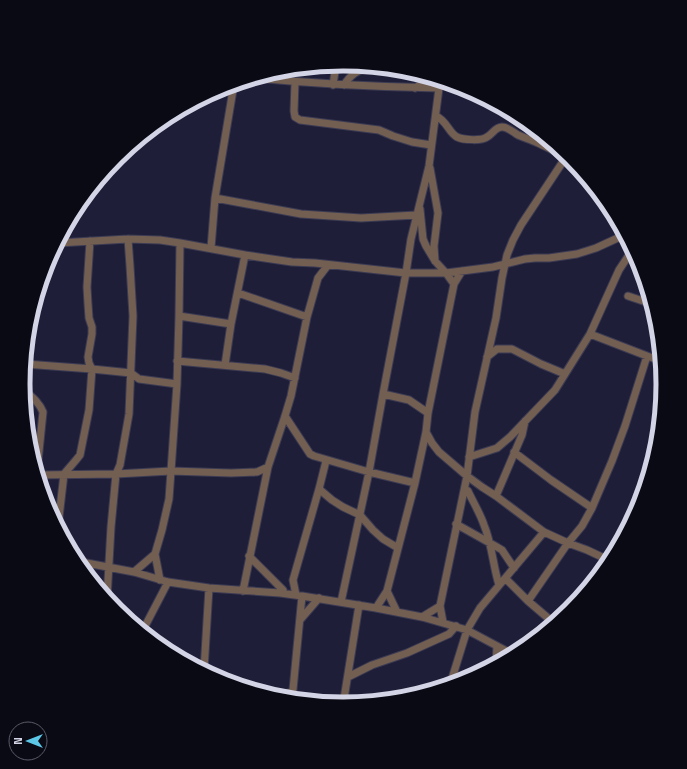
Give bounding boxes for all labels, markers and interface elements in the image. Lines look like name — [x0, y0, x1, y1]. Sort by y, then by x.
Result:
north arrow — [8, 721, 48, 761]
text: N — [10, 737, 26, 745]

